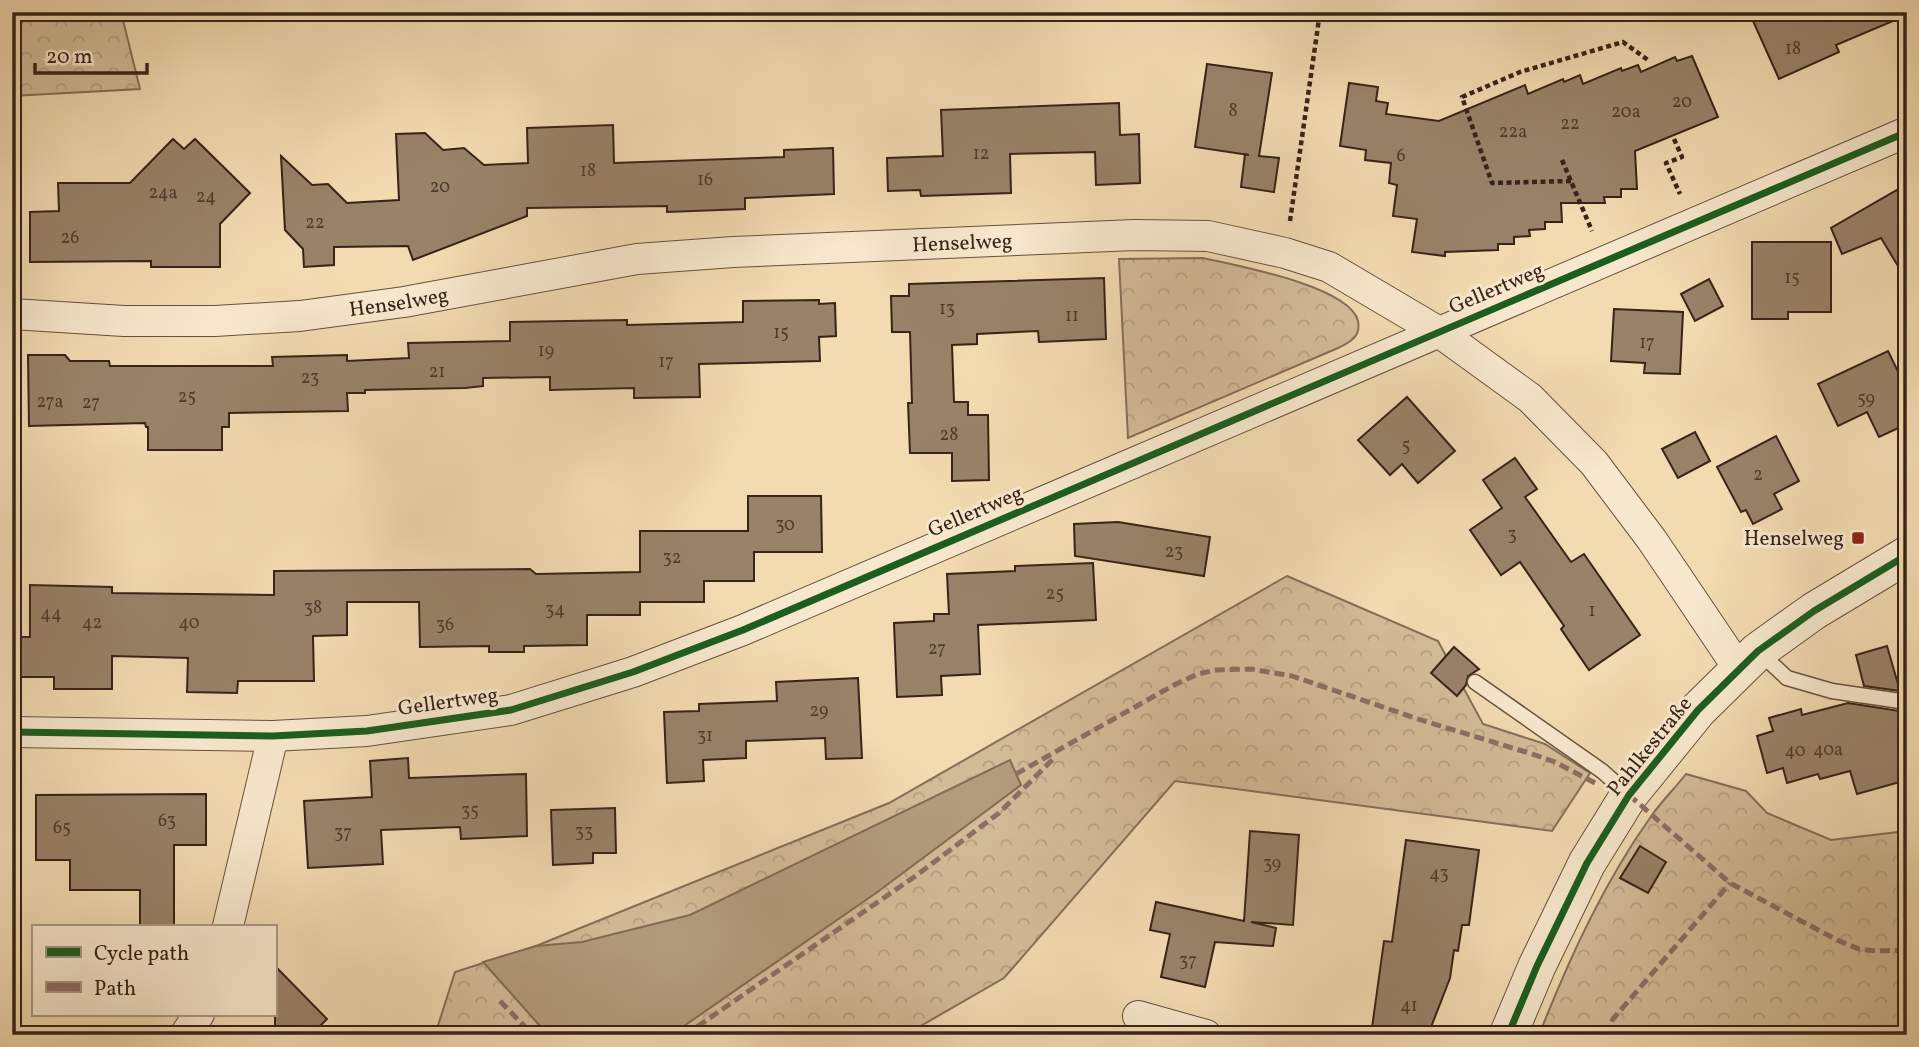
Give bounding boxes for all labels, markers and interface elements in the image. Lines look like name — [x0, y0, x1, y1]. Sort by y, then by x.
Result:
scale bar — [35, 32, 147, 76]
house number: 18 — [1785, 37, 1801, 62]
text: 20 m — [46, 43, 92, 72]
house number: 20 — [1672, 90, 1692, 115]
house number: 8 — [1228, 99, 1238, 124]
house number: 20a — [1611, 100, 1641, 125]
house number: 22 — [1560, 112, 1580, 137]
house number: 22a — [1499, 120, 1527, 145]
house number: 12 — [973, 142, 989, 167]
house number: 6 — [1396, 144, 1406, 169]
house number: 18 — [580, 159, 596, 184]
house number: 16 — [697, 168, 713, 193]
house number: 20 — [430, 175, 450, 200]
house number: 24a — [149, 181, 177, 206]
house number: 24 — [196, 185, 216, 210]
house number: 22 — [305, 211, 325, 236]
house number: 26 — [61, 226, 79, 251]
street label: Henselweg — [912, 227, 1013, 260]
street label: Gellertweg — [1445, 256, 1549, 322]
house number: 15 — [1784, 266, 1800, 291]
street label: Henselweg — [347, 281, 451, 325]
house number: 13 — [939, 297, 955, 322]
house number: 11 — [1065, 304, 1079, 329]
house number: 15 — [773, 321, 789, 346]
house number: 17 — [1639, 331, 1655, 356]
house number: 19 — [538, 339, 554, 364]
house number: 17 — [658, 350, 674, 375]
house number: 21 — [429, 360, 445, 385]
house number: 23 — [301, 366, 319, 391]
house number: 25 — [178, 385, 196, 410]
house number: 59 — [1857, 387, 1875, 412]
house number: 27a — [37, 390, 63, 415]
house number: 27 — [82, 391, 100, 416]
house number: 28 — [940, 423, 958, 448]
house number: 5 — [1402, 434, 1410, 459]
house number: 2 — [1753, 463, 1763, 488]
street label: Gellertweg — [924, 479, 1028, 545]
house number: 30 — [775, 513, 795, 538]
house number: 3 — [1507, 523, 1517, 548]
place label: Henselweg — [1744, 525, 1844, 554]
marker: Henselweg — [1850, 530, 1866, 546]
house number: 23 — [1165, 540, 1183, 565]
house number: 32 — [663, 546, 681, 571]
house number: 25 — [1046, 582, 1064, 607]
house number: 38 — [304, 596, 322, 621]
house number: 34 — [545, 598, 565, 623]
house number: 1 — [1589, 599, 1595, 624]
house number: 44 — [40, 602, 62, 627]
house number: 42 — [82, 611, 102, 636]
house number: 40 — [178, 611, 200, 636]
house number: 36 — [436, 613, 454, 638]
house number: 27 — [928, 637, 946, 662]
street label: Gellertweg — [396, 681, 500, 724]
street label: Pahlkestraße — [1601, 691, 1699, 803]
house number: 29 — [810, 699, 828, 724]
house number: 31 — [697, 724, 713, 749]
house number: 40a — [1813, 738, 1843, 763]
house number: 40 — [1784, 739, 1806, 764]
house number: 35 — [461, 799, 479, 824]
house number: 63 — [158, 809, 176, 834]
house number: 65 — [53, 816, 71, 841]
house number: 33 — [575, 820, 593, 845]
house number: 37 — [334, 821, 352, 846]
house number: 39 — [1263, 852, 1281, 877]
house number: 43 — [1429, 862, 1449, 887]
legend — [32, 925, 276, 1016]
text: Cycle path — [94, 940, 189, 969]
house number: 37 — [1179, 949, 1197, 974]
text: Path — [94, 975, 136, 1004]
house number: 41 — [1400, 994, 1418, 1019]

